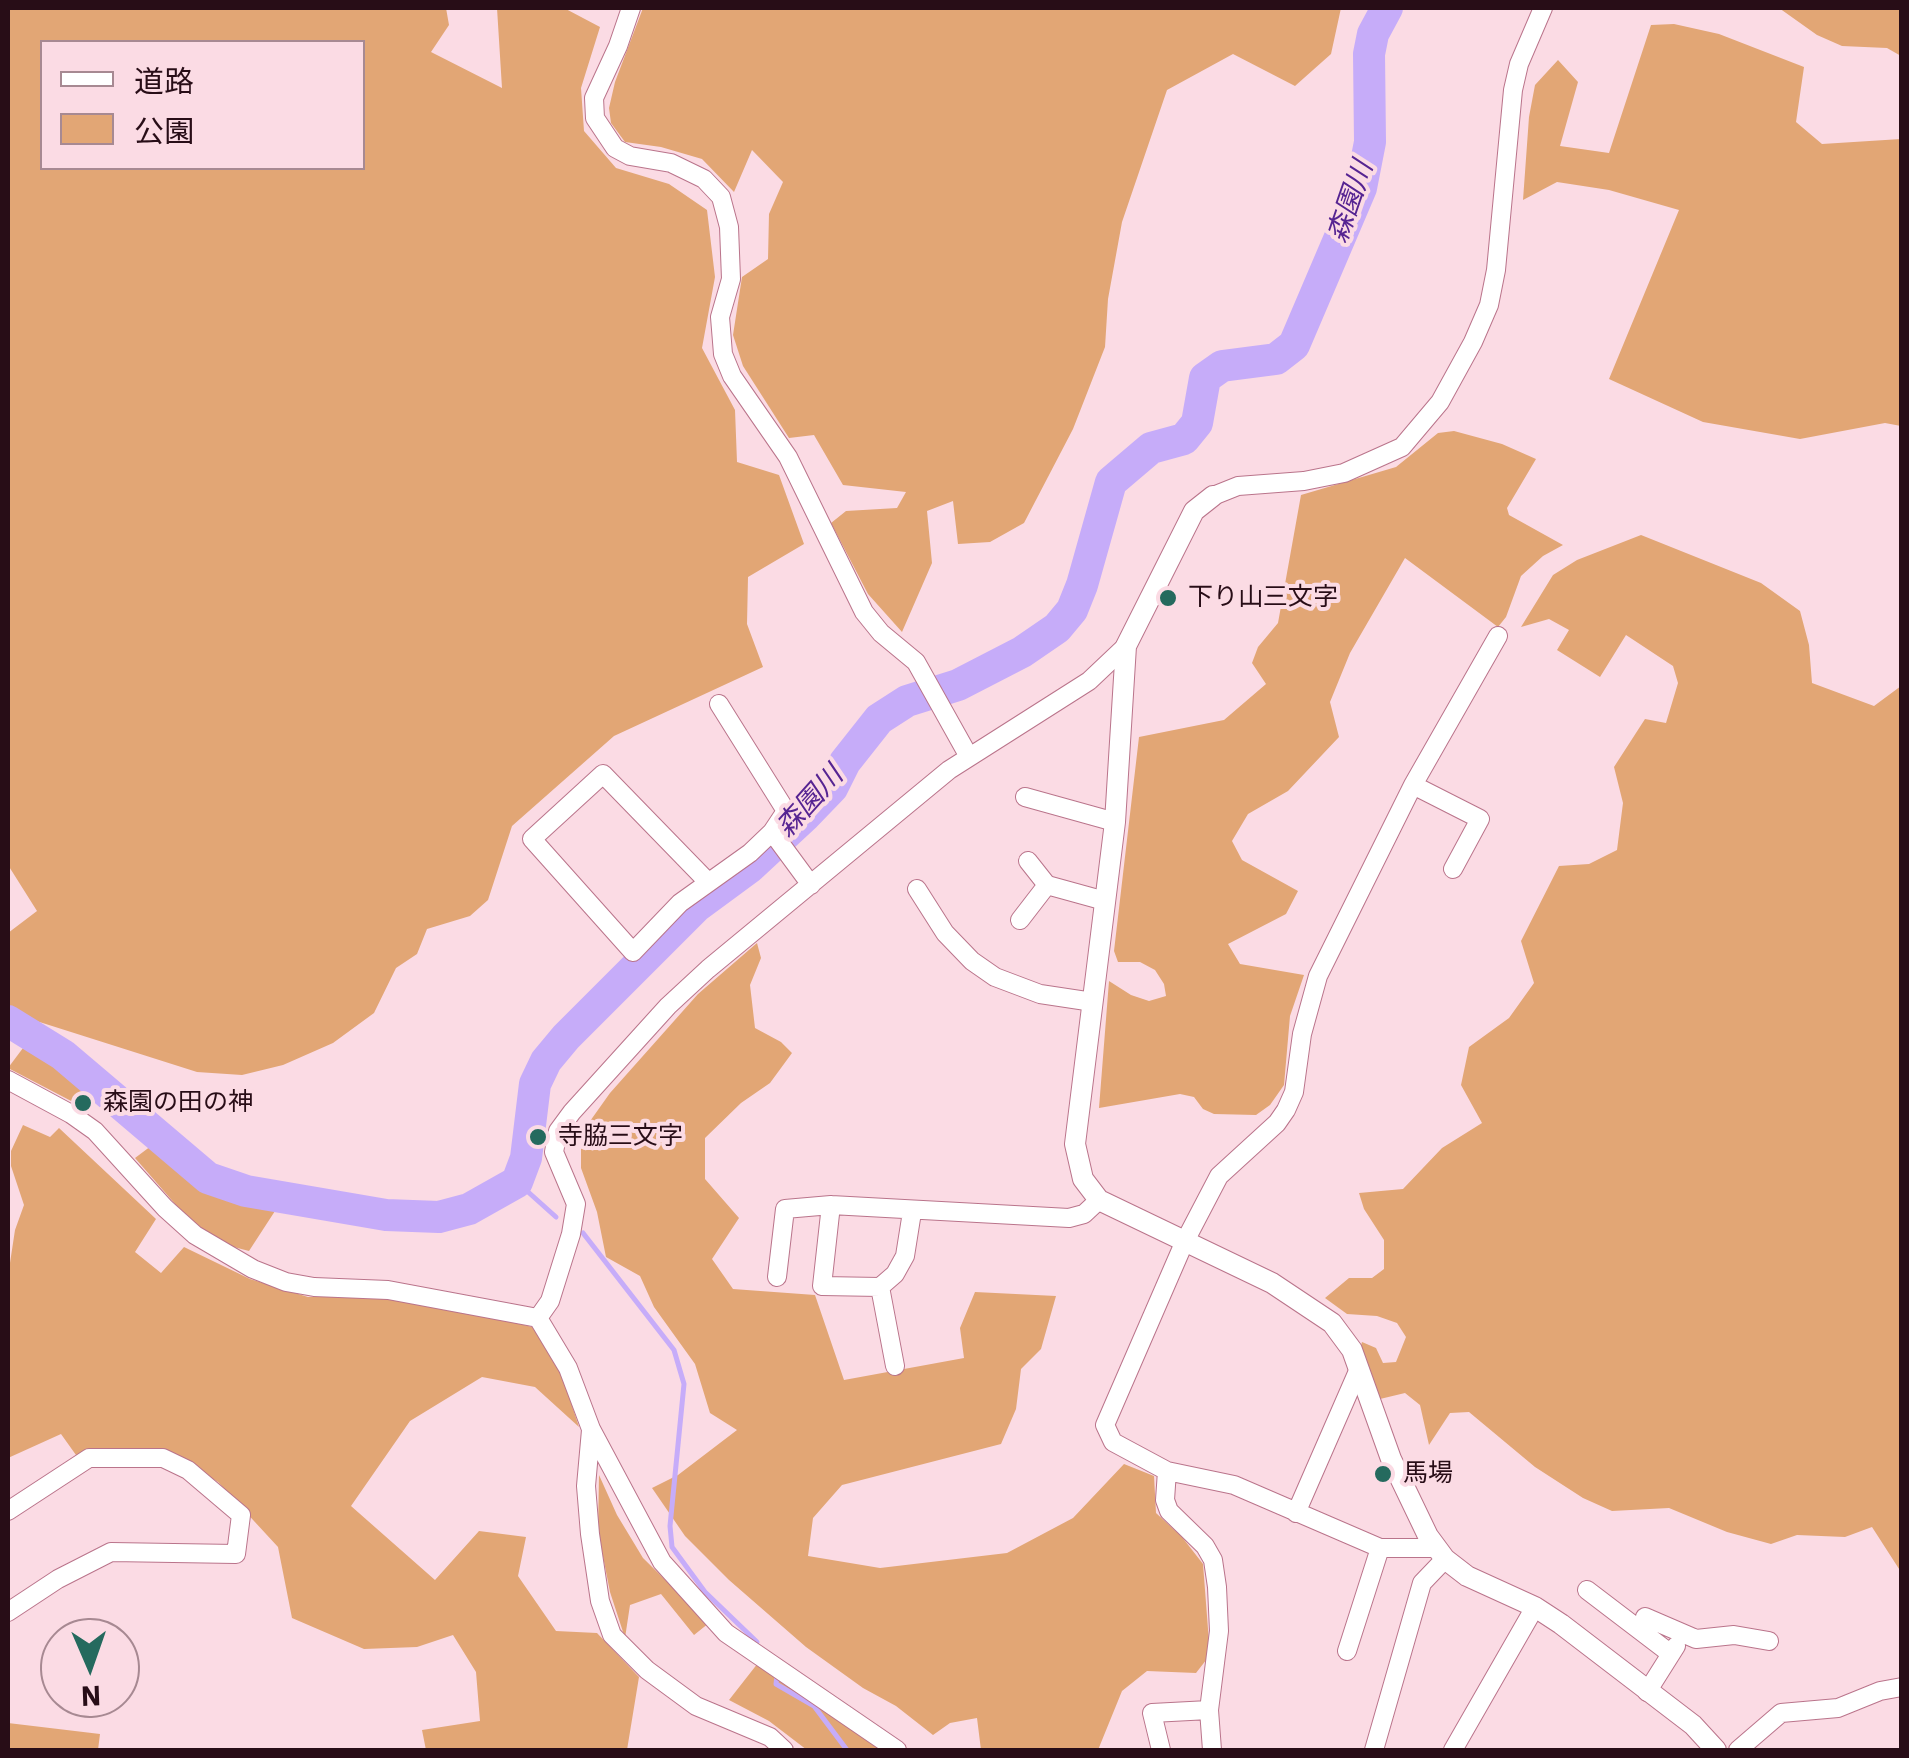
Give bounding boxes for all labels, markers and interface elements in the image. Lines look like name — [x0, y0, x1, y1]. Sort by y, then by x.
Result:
legend — [40, 40, 365, 170]
text: 道路 — [134, 61, 194, 100]
text: 公園 — [134, 111, 194, 150]
water label: 森園川 — [1321, 157, 1381, 247]
place label: 下り山三文字 — [1188, 583, 1338, 613]
marker: 下り山三文字 — [1157, 587, 1179, 609]
water label: 森園川 — [769, 760, 851, 844]
place label: 森園の田の神 — [103, 1088, 253, 1118]
marker: 森園の田の神 — [72, 1092, 94, 1114]
place label: 寺脇三文字 — [558, 1122, 683, 1152]
marker: 寺脇三文字 — [527, 1126, 549, 1148]
place label: 馬場 — [1403, 1459, 1453, 1489]
marker: 馬場 — [1372, 1463, 1394, 1485]
north arrow — [40, 1618, 140, 1718]
text: N — [80, 1678, 102, 1715]

